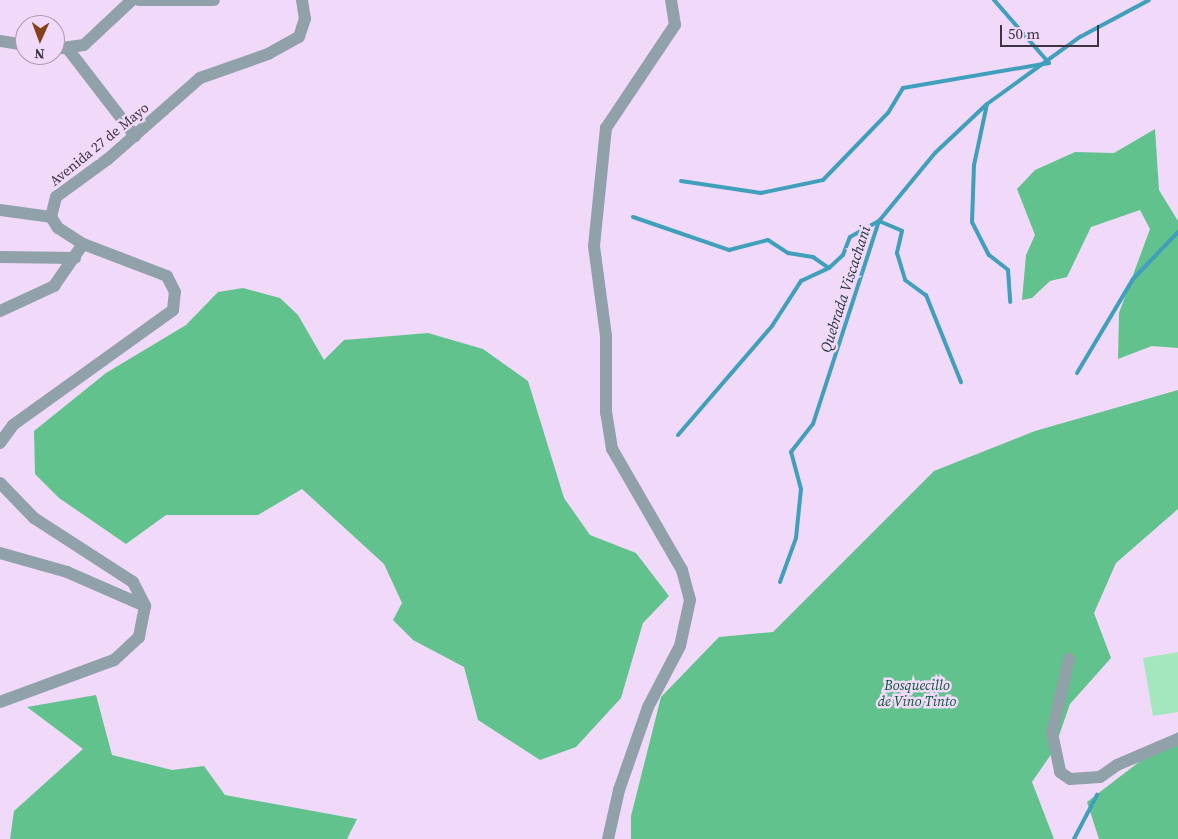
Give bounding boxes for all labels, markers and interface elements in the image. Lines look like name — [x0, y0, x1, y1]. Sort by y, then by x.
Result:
north arrow — [15, 15, 65, 65]
scale bar — [1003, 15, 1102, 47]
text: 50 m — [1008, 23, 1040, 44]
text: N — [34, 44, 45, 64]
street label: Avenida 27 de Mayo — [46, 99, 152, 189]
water label: Quebrada Viscachani — [816, 223, 874, 355]
park label: Bosquecillo de Vino Tinto — [878, 677, 956, 710]

